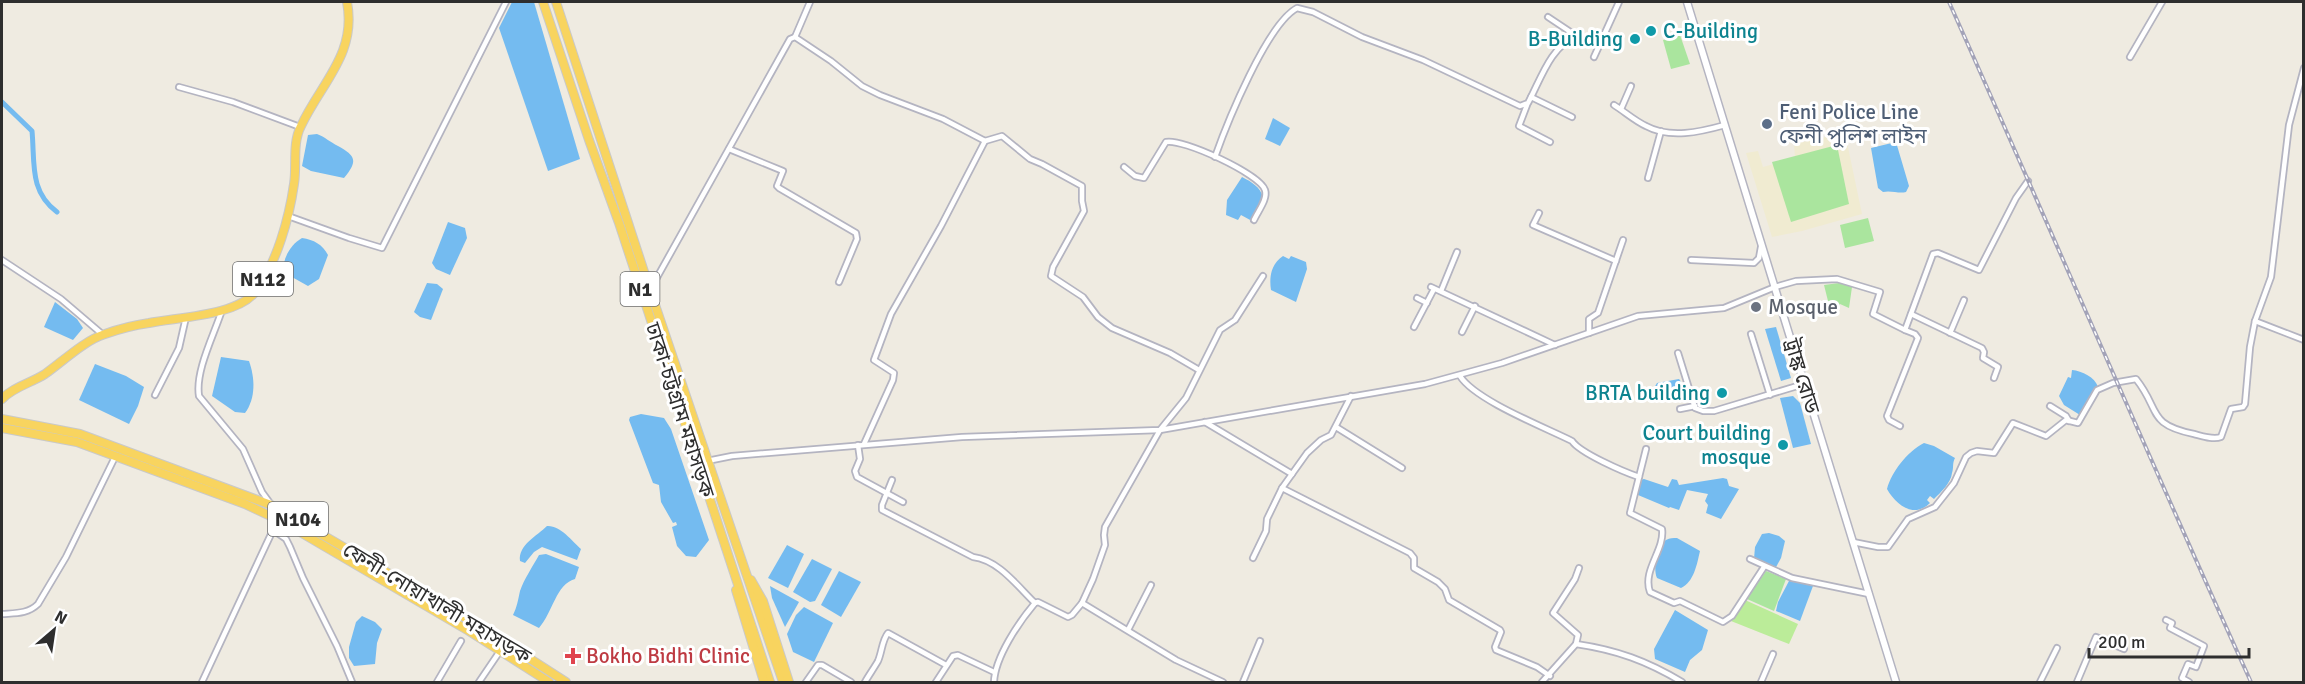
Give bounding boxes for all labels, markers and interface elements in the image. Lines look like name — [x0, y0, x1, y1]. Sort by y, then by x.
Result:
place label: C-Building — [1663, 18, 1758, 44]
marker: C-Building — [1644, 24, 1658, 38]
place label: B-Building — [1528, 26, 1623, 52]
marker: B-Building — [1628, 32, 1642, 46]
place label: Feni Police Line ফেনী পুলিশ লাইন — [1779, 99, 1927, 149]
marker: Feni Police Line ফেনী পুলিশ লাইন — [1760, 117, 1774, 131]
road number: N112 — [233, 262, 293, 296]
road number: N1 — [620, 272, 660, 306]
place label: Mosque — [1768, 294, 1838, 320]
marker: Mosque — [1749, 300, 1763, 314]
street label: ঢাকা-চট্টগ্রাম মহাসড়ক — [639, 318, 721, 502]
street label: ট্রাঙ্ক রোড — [1778, 334, 1826, 418]
place label: BRTA building — [1585, 380, 1710, 406]
marker: BRTA building — [1715, 386, 1729, 400]
place label: Court building mosque — [1642, 420, 1771, 470]
marker: Court building mosque — [1776, 438, 1790, 452]
road number: N104 — [268, 502, 328, 536]
street label: ফেনী-নোয়াখালী মহাসড়ক — [338, 537, 537, 670]
north arrow — [24, 600, 84, 660]
text: N — [51, 606, 71, 629]
scale bar — [2089, 621, 2250, 659]
text: 200 m — [2098, 631, 2145, 653]
place label: Bokho Bidhi Clinic — [586, 643, 750, 669]
marker: Bokho Bidhi Clinic — [564, 647, 582, 665]

